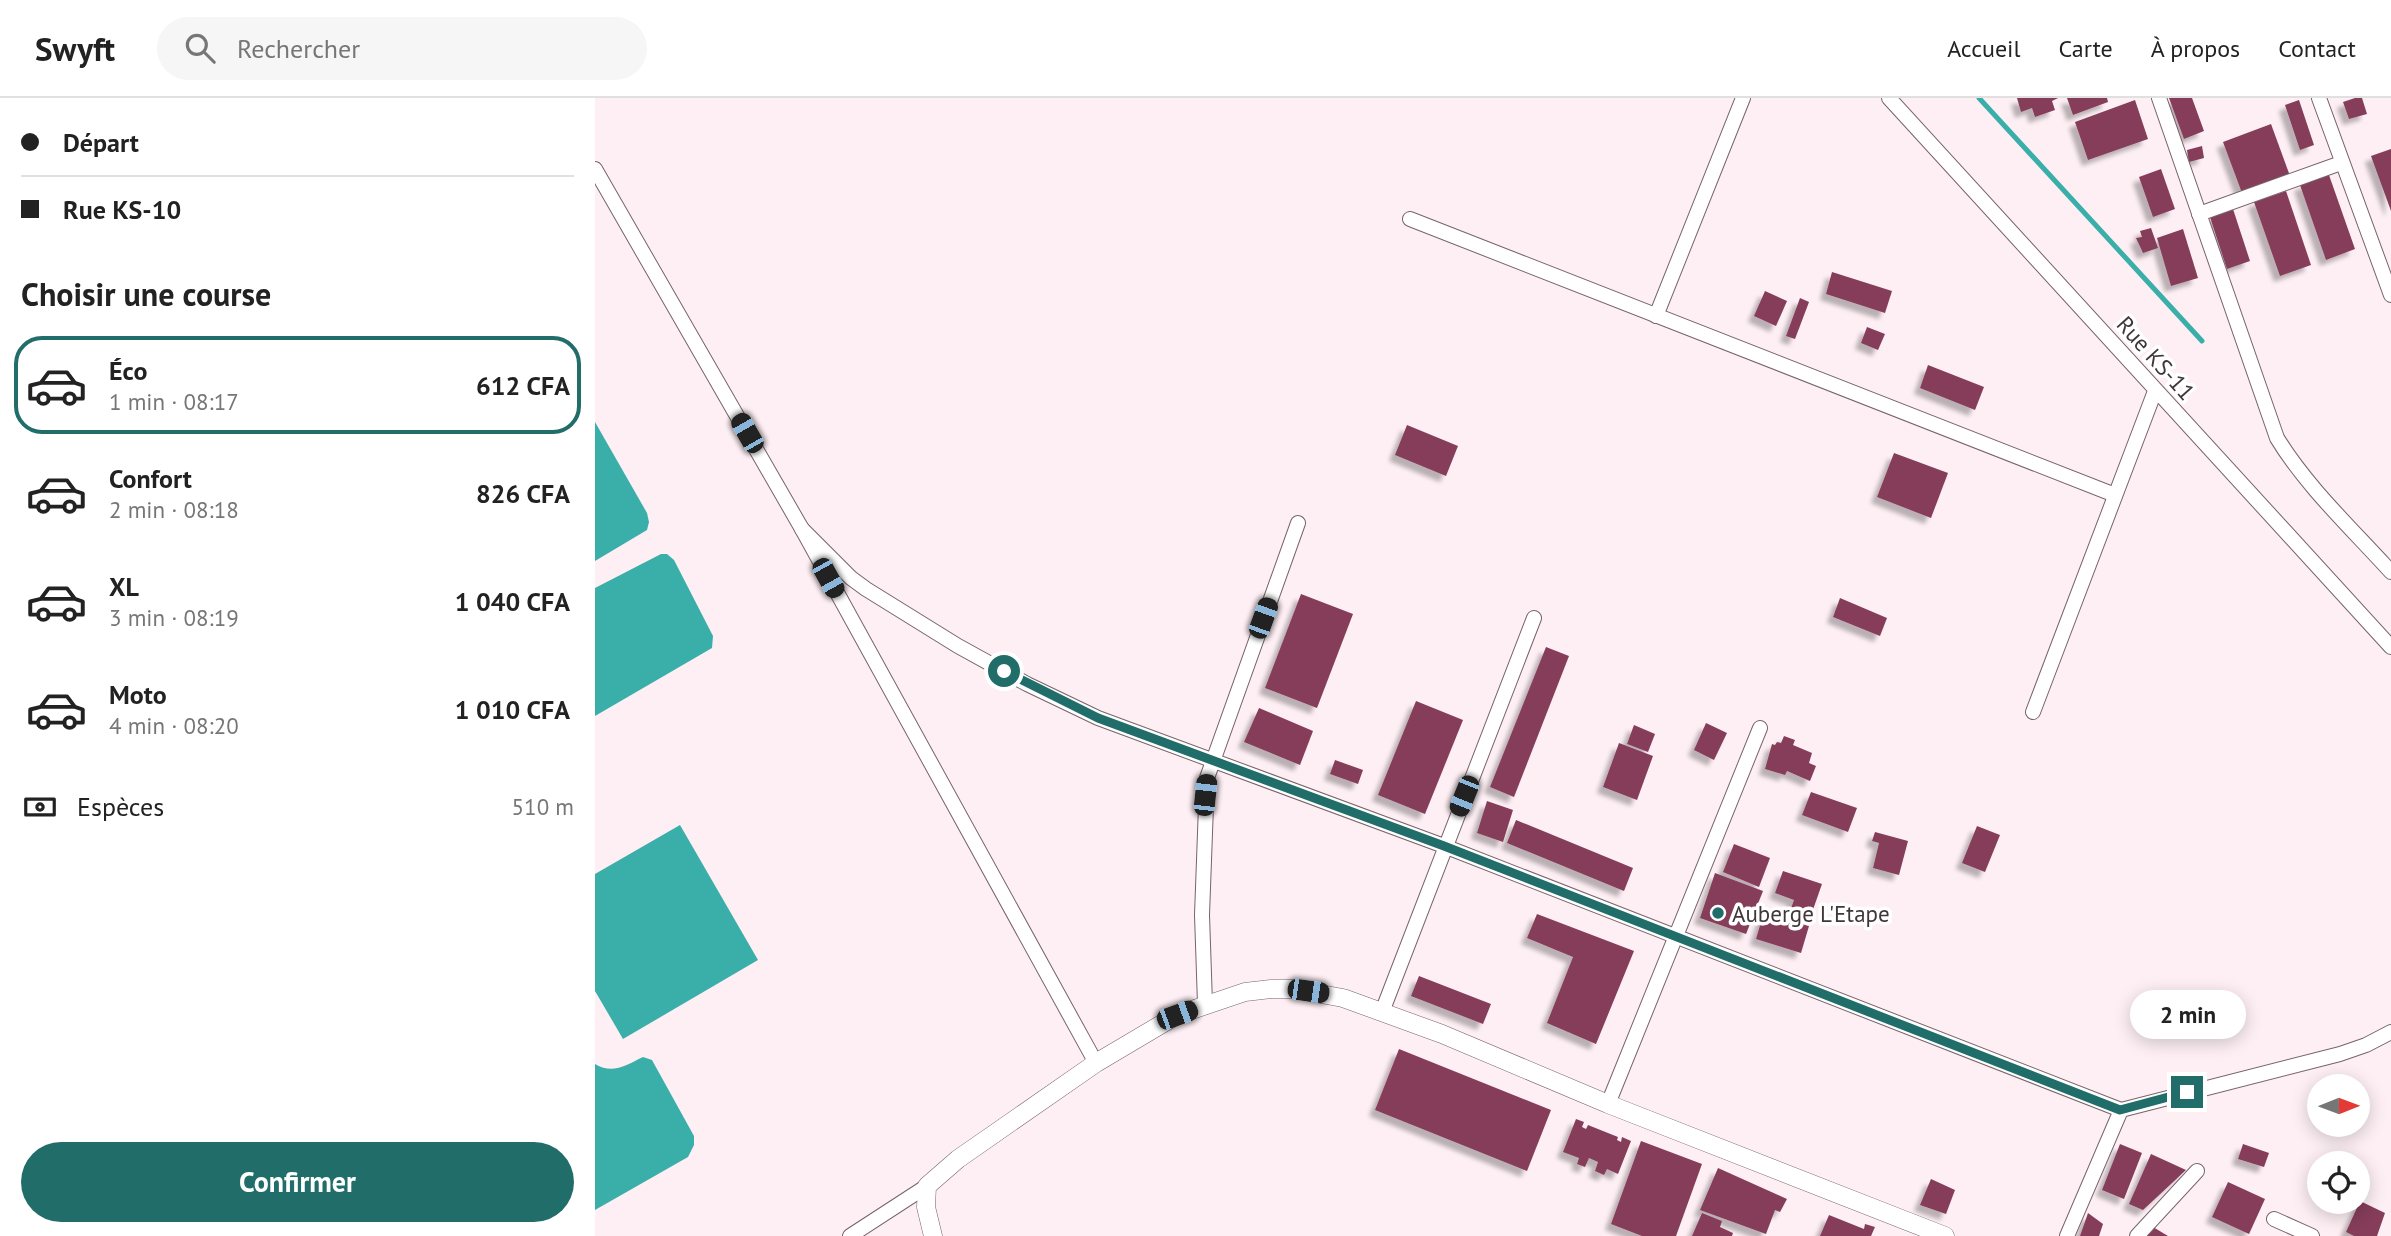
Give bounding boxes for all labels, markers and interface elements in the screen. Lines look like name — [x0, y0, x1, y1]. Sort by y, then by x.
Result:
search box — [157, 17, 647, 80]
text: Swyft — [35, 27, 115, 70]
icon: search — [181, 29, 219, 67]
text: Rechercher — [237, 32, 360, 65]
text: Accueil — [1947, 33, 2021, 64]
text: Carte — [2059, 33, 2113, 64]
text: À propos — [2151, 33, 2240, 64]
text: Contact — [2278, 33, 2356, 64]
text: Départ — [63, 126, 139, 159]
text: Rue KS-10 — [63, 193, 181, 226]
text: Choisir une course — [21, 273, 271, 315]
street label: Rue KS-11 — [2111, 310, 2201, 406]
icon: car — [25, 354, 88, 417]
text: Éco — [109, 354, 147, 387]
text: 612 CFA — [476, 369, 570, 402]
text: 1 min · 08:17 — [109, 387, 239, 416]
car — [728, 410, 767, 456]
icon: car — [25, 462, 88, 525]
text: Confort — [109, 462, 192, 495]
text: 826 CFA — [476, 477, 570, 510]
text: 2 min · 08:18 — [109, 495, 239, 524]
car — [809, 555, 848, 601]
icon: car — [25, 570, 88, 633]
text: XL — [109, 570, 139, 603]
text: 1 040 CFA — [455, 585, 570, 618]
car — [1246, 595, 1281, 641]
text: 3 min · 08:19 — [109, 603, 239, 632]
route start — [988, 655, 1020, 687]
icon: car — [25, 678, 88, 741]
text: Moto — [109, 678, 167, 711]
text: 1 010 CFA — [455, 693, 570, 726]
text: 4 min · 08:20 — [109, 711, 239, 740]
car — [1193, 773, 1218, 817]
car — [1447, 773, 1482, 819]
icon: cash — [21, 788, 59, 826]
text: Espèces — [77, 790, 164, 823]
text: 510 m — [512, 792, 574, 821]
place label: Auberge L'Etape — [1732, 899, 1890, 928]
marker: Auberge L'Etape — [1710, 905, 1726, 921]
car — [1286, 978, 1331, 1004]
callout: 2 min — [2129, 990, 2245, 1040]
car — [1154, 998, 1201, 1032]
text: 2 min — [2160, 1000, 2216, 1029]
north arrow — [2307, 1074, 2369, 1138]
map controls — [2307, 1074, 2370, 1214]
route end — [2171, 1076, 2203, 1108]
button: Confirmer — [21, 1142, 574, 1222]
button: locate — [2307, 1151, 2370, 1214]

